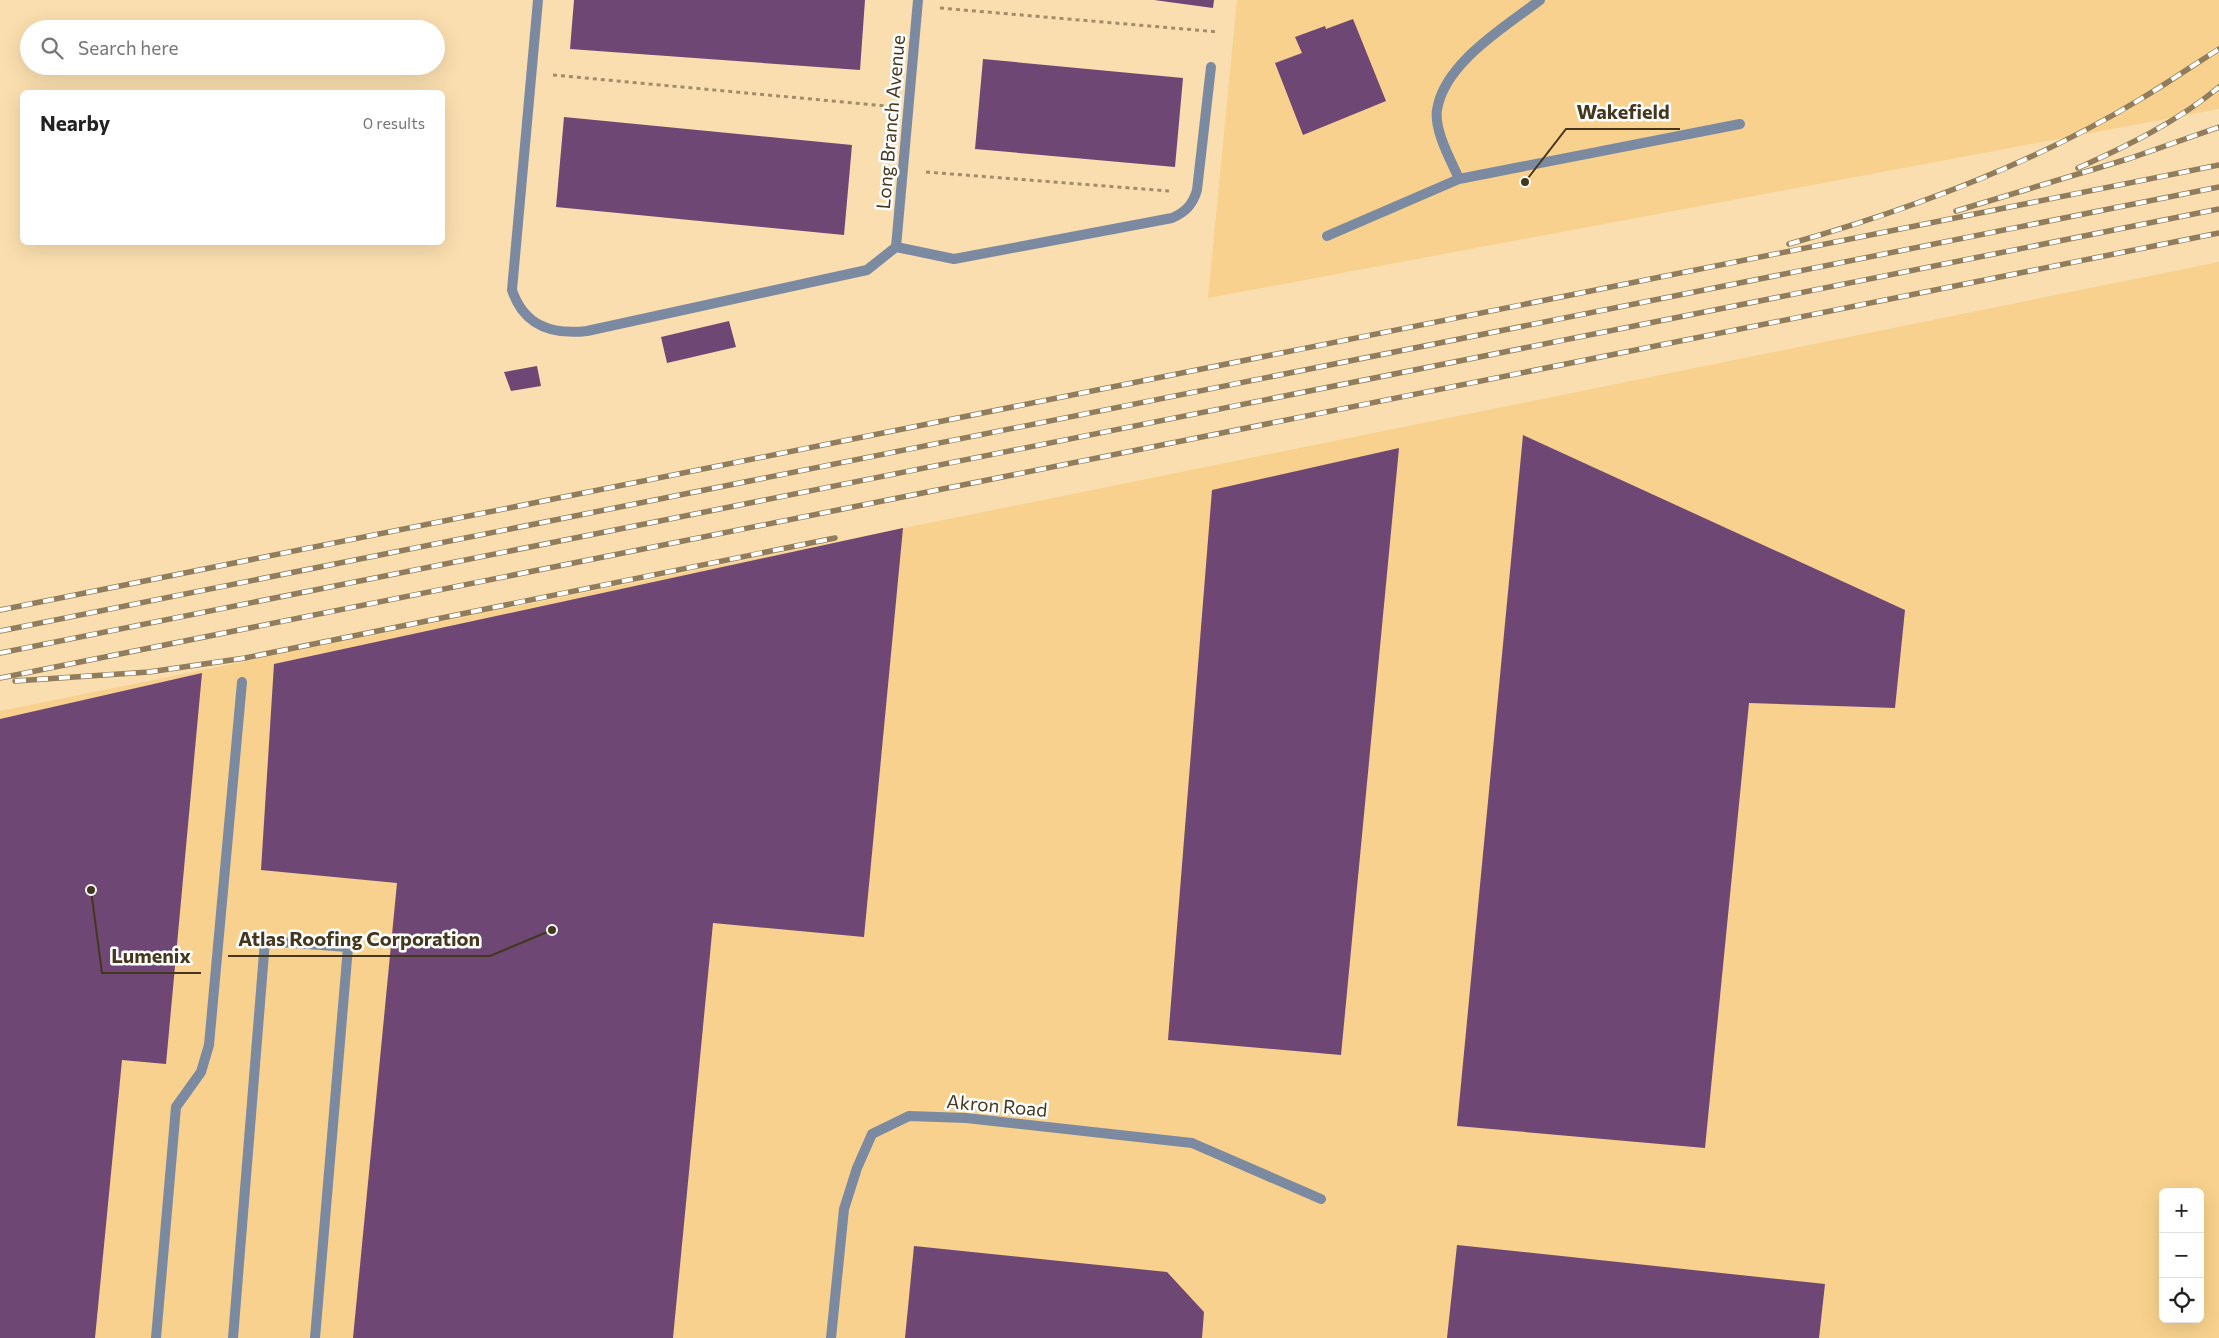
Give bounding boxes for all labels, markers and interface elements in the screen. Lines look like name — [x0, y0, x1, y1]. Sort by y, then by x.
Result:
search box — [20, 20, 445, 75]
icon: search — [38, 34, 66, 62]
street label: Long Branch Avenue — [871, 34, 909, 210]
text: Search here — [78, 36, 178, 59]
callout: Wakefield — [1566, 94, 1680, 129]
text: Wakefield — [1576, 99, 1670, 123]
text: Nearby — [40, 110, 110, 135]
text: 0 results — [363, 113, 425, 132]
callout: Atlas Roofing Corporation — [228, 921, 490, 956]
text: Atlas Roofing Corporation — [238, 926, 480, 950]
callout: Lumenix — [102, 938, 201, 973]
text: Lumenix — [111, 943, 191, 967]
street label: Akron Road — [946, 1089, 1048, 1121]
map controls — [2159, 1188, 2204, 1323]
button: + — [2159, 1188, 2204, 1233]
button: − — [2159, 1233, 2204, 1278]
button: locate — [2159, 1278, 2204, 1323]

